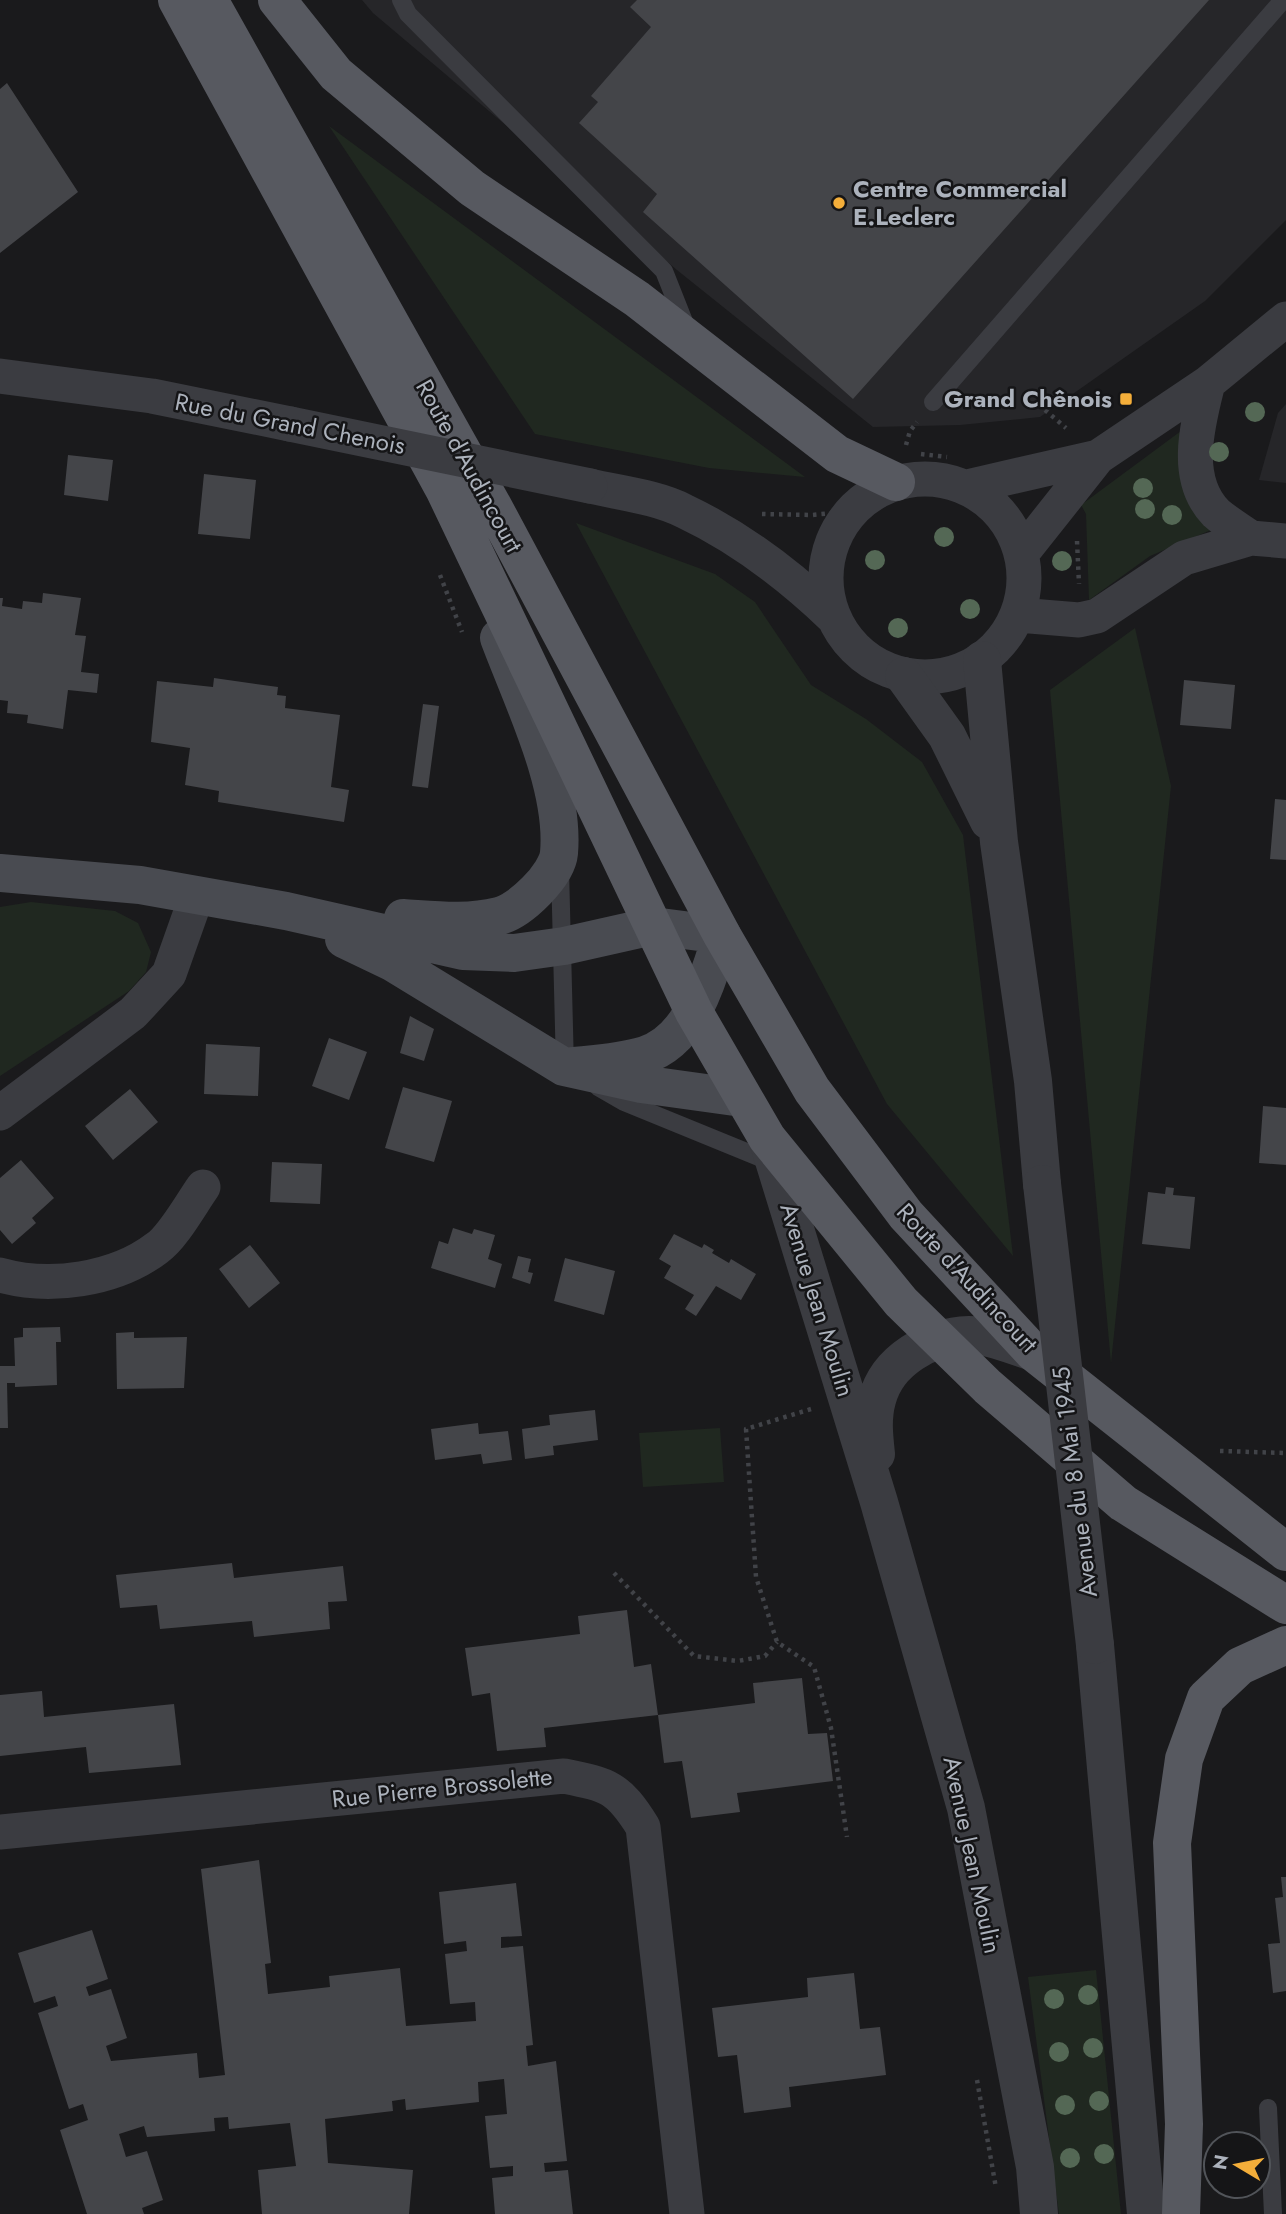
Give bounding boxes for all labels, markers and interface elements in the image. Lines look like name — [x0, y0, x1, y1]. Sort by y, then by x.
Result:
place label: Centre Commercial E.Leclerc — [853, 171, 1067, 234]
marker: Centre Commercial E.Leclerc — [831, 195, 847, 211]
street label: Route d'Audincourt — [407, 373, 532, 559]
place label: Grand Chênois — [944, 381, 1112, 416]
street label: Rue du Grand Chenois — [172, 384, 408, 463]
marker: Grand Chênois — [1118, 391, 1134, 407]
street label: Route d'Audincourt — [889, 1195, 1046, 1360]
street label: Avenue Jean Moulin — [771, 1199, 864, 1401]
street label: Avenue du 8 Mai 1945 — [1043, 1365, 1106, 1599]
street label: Avenue Jean Moulin — [934, 1753, 1010, 1957]
street label: Rue Pierre Brossolette — [330, 1759, 554, 1816]
north arrow — [1202, 2130, 1272, 2200]
text: N — [1206, 2152, 1235, 2172]

